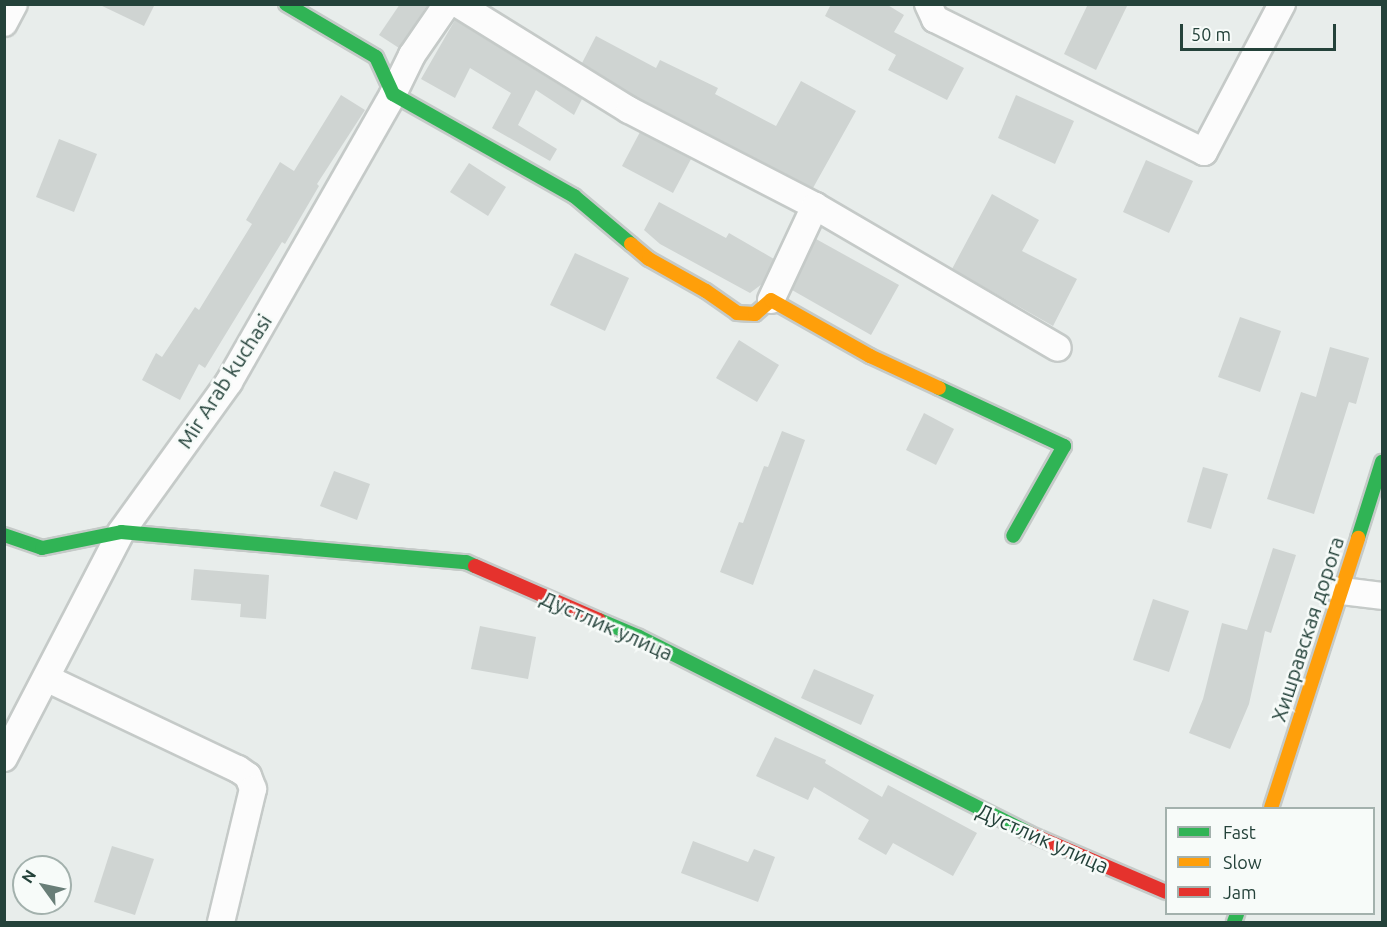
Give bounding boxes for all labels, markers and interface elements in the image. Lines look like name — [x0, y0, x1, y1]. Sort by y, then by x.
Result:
scale bar — [1183, 12, 1339, 50]
text: 50 m — [1191, 24, 1231, 44]
street label: Mir Arab kuchasi — [171, 309, 277, 453]
street label: Хишравская дорога — [1265, 533, 1349, 725]
street label: Дустлик улица — [537, 585, 677, 665]
street label: Дустлик улица — [973, 798, 1113, 878]
legend — [1165, 807, 1375, 915]
text: Fast — [1223, 822, 1256, 842]
text: Slow — [1223, 852, 1262, 872]
north arrow — [12, 855, 72, 915]
text: N — [18, 866, 39, 886]
text: Jam — [1223, 882, 1257, 902]

